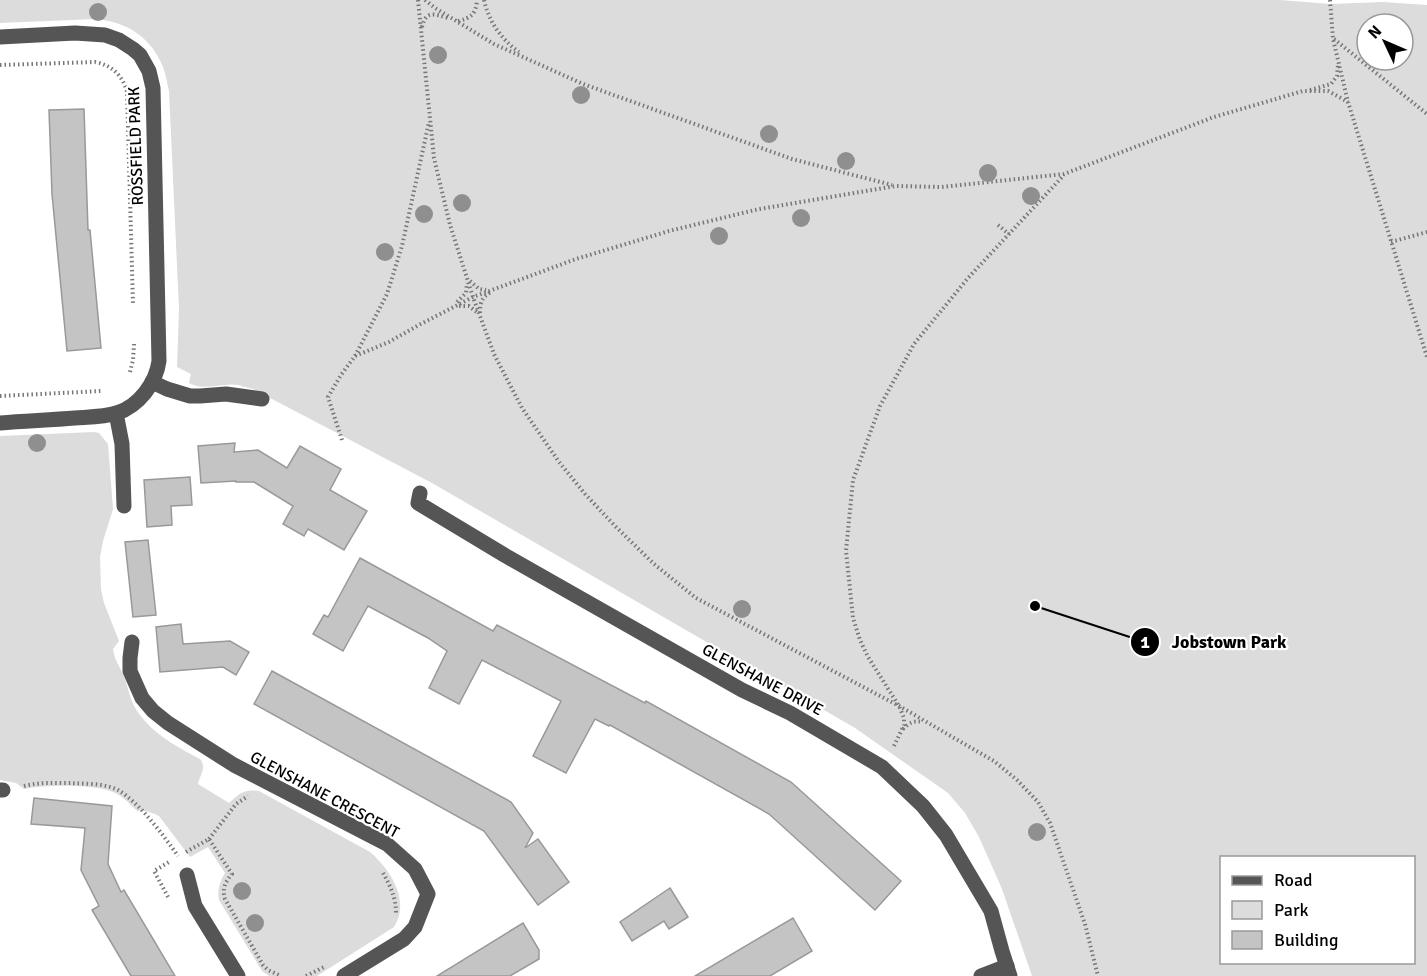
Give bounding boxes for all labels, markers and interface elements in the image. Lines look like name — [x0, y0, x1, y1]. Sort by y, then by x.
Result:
north arrow — [1355, 12, 1415, 72]
text: N — [1364, 21, 1386, 43]
street label: ROSSFIELD PARK — [124, 86, 148, 206]
callout: Jobstown Park — [1130, 624, 1299, 660]
text: 1 — [1140, 631, 1150, 653]
text: Jobstown Park — [1172, 631, 1287, 653]
street label: GLENSHANE DRIVE — [699, 640, 826, 720]
street label: GLENSHANE CRESCENT — [247, 747, 403, 843]
legend — [1220, 856, 1415, 964]
text: Road — [1274, 869, 1313, 891]
text: Park — [1274, 899, 1309, 921]
text: Building — [1274, 929, 1338, 951]

